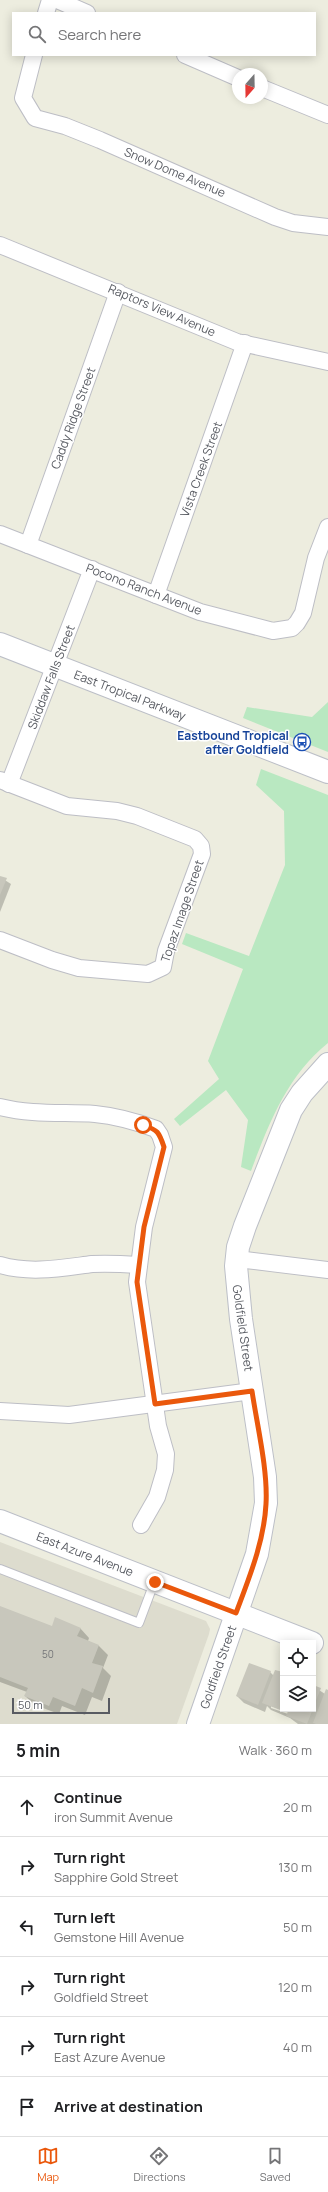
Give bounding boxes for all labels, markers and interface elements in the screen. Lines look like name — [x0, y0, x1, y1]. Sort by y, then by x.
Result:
search box — [12, 12, 316, 56]
icon: search — [26, 23, 48, 45]
text: Search here — [58, 24, 141, 45]
north arrow — [232, 68, 268, 104]
street label: Snow Dome Avenue — [122, 143, 228, 201]
street label: Raptors View Avenue — [106, 280, 218, 340]
street label: Caddy Ridge Street — [47, 364, 99, 471]
street label: Vista Creek Street — [176, 419, 226, 519]
street label: Pocono Ranch Avenue — [84, 559, 204, 619]
street label: Skiddaw Falls Street — [23, 622, 79, 732]
street label: East Tropical Parkway — [72, 666, 189, 724]
place label: Eastbound Tropical after Goldfield — [177, 727, 289, 758]
bus stop icon: Eastbound Tropical after Goldfield — [292, 732, 312, 752]
street label: Topaz Image Street — [157, 857, 208, 964]
route start — [134, 1116, 152, 1134]
street label: Goldfield Street — [229, 1284, 258, 1373]
street label: East Azure Avenue — [34, 1528, 136, 1580]
route end — [146, 1573, 164, 1591]
street label: Goldfield Street — [196, 1623, 240, 1711]
map controls — [280, 1640, 316, 1712]
button: locate — [280, 1640, 316, 1676]
house number: 50 — [42, 1647, 54, 1661]
button: layers — [280, 1676, 316, 1712]
scale bar — [12, 1696, 110, 1715]
text: 50 m — [18, 1697, 43, 1712]
text: 5 min — [16, 1739, 60, 1762]
text: Walk · 360 m — [239, 1741, 312, 1759]
text: Continue — [54, 1787, 122, 1808]
icon: ahead — [16, 1796, 38, 1818]
text: 20 m — [283, 1798, 312, 1816]
text: iron Summit Avenue — [54, 1808, 173, 1826]
text: Turn right — [54, 1847, 125, 1868]
icon: right — [16, 1856, 38, 1878]
text: 130 m — [278, 1858, 312, 1876]
text: Sapphire Gold Street — [54, 1868, 179, 1886]
text: Turn left — [54, 1907, 116, 1928]
icon: left — [16, 1916, 38, 1938]
text: 50 m — [283, 1918, 312, 1936]
text: Gemstone Hill Avenue — [54, 1928, 184, 1946]
text: Turn right — [54, 1967, 125, 1988]
icon: right — [16, 1976, 38, 1998]
text: 120 m — [278, 1978, 312, 1996]
text: Goldfield Street — [54, 1988, 149, 2006]
text: Turn right — [54, 2027, 125, 2048]
icon: right — [16, 2036, 38, 2058]
text: 40 m — [283, 2038, 312, 2056]
text: East Azure Avenue — [54, 2048, 165, 2066]
icon: arrive — [16, 2096, 38, 2118]
text: Arrive at destination — [54, 2096, 203, 2117]
tab: Map — [37, 2145, 59, 2184]
tab: Directions — [133, 2145, 186, 2184]
tab: Saved — [260, 2145, 291, 2184]

